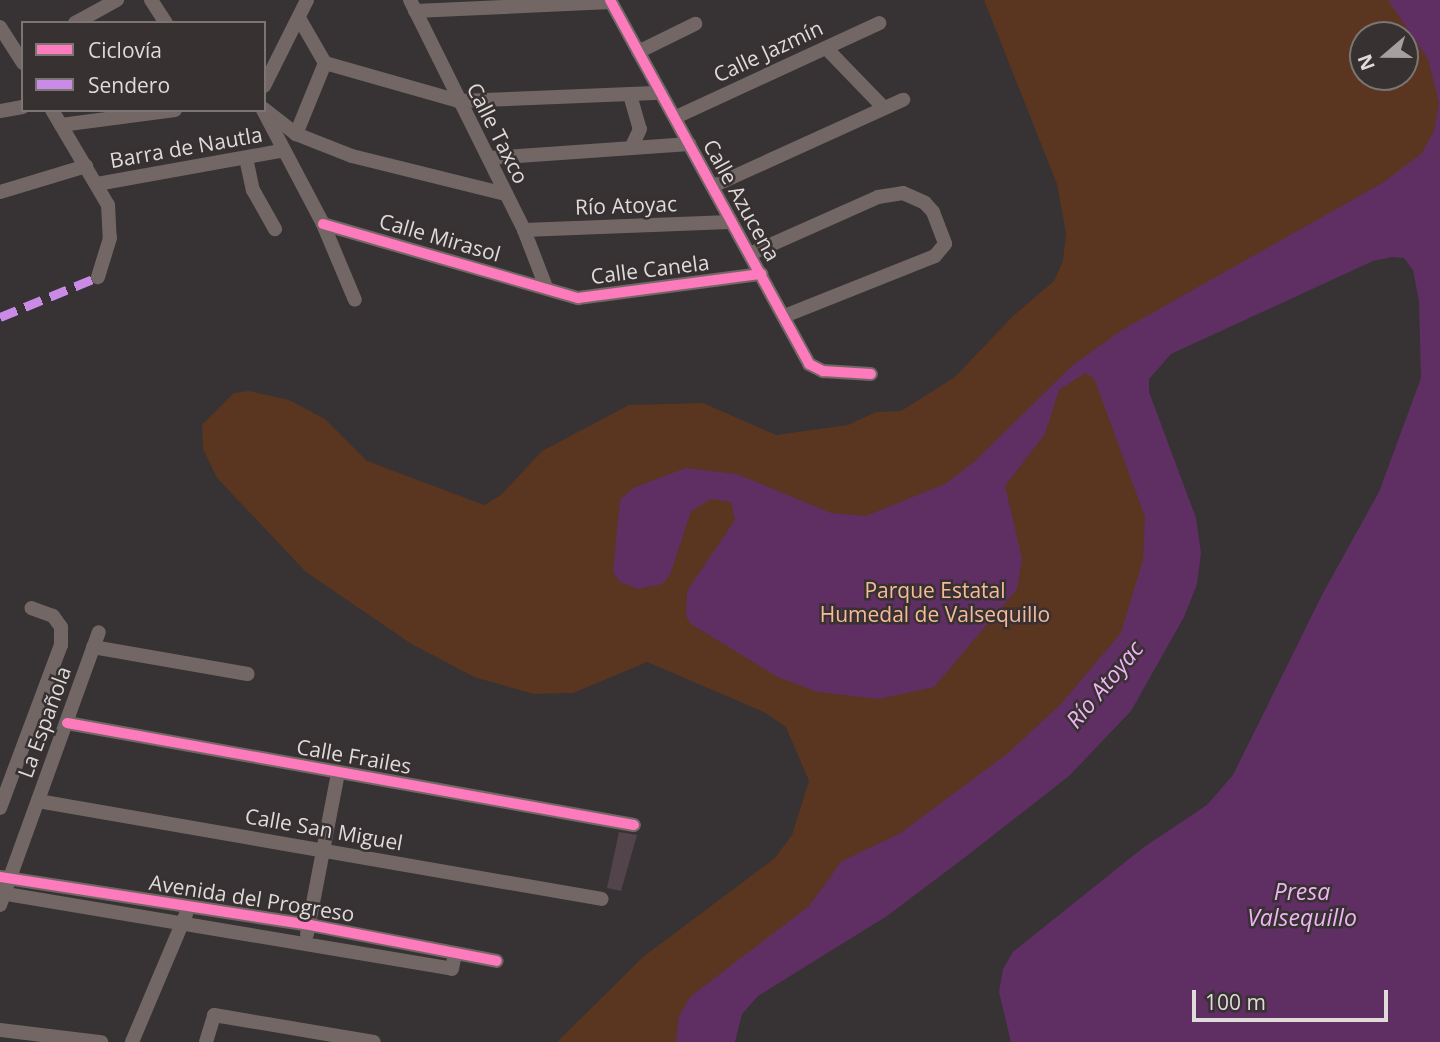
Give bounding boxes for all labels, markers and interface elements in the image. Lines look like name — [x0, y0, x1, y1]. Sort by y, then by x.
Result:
street label: Calle Jazmín — [709, 15, 827, 87]
legend — [21, 21, 266, 112]
north arrow — [1349, 21, 1419, 91]
text: Ciclovía — [88, 36, 162, 64]
text: N — [1351, 51, 1381, 74]
text: Sendero — [88, 71, 170, 99]
street label: Calle Taxco — [462, 78, 534, 188]
street label: Barra de Nautla — [108, 121, 264, 173]
street label: Calle Azucena — [698, 135, 786, 265]
street label: Río Atoyac — [575, 191, 677, 219]
street label: Calle Mirasol — [376, 208, 504, 266]
street label: Calle Canela — [589, 249, 711, 289]
park label: Parque Estatal Humedal de Valsequillo — [820, 577, 1050, 627]
water label: Río Atoyac — [1060, 635, 1148, 733]
street label: La Española — [12, 663, 76, 781]
street label: Calle Frailes — [295, 733, 413, 779]
street label: Calle San Miguel — [243, 803, 405, 855]
street label: Avenida del Progreso — [148, 869, 356, 927]
water label: Presa Valsequillo — [1247, 877, 1357, 931]
scale bar — [1195, 976, 1391, 1020]
text: 100 m — [1205, 988, 1266, 1016]

